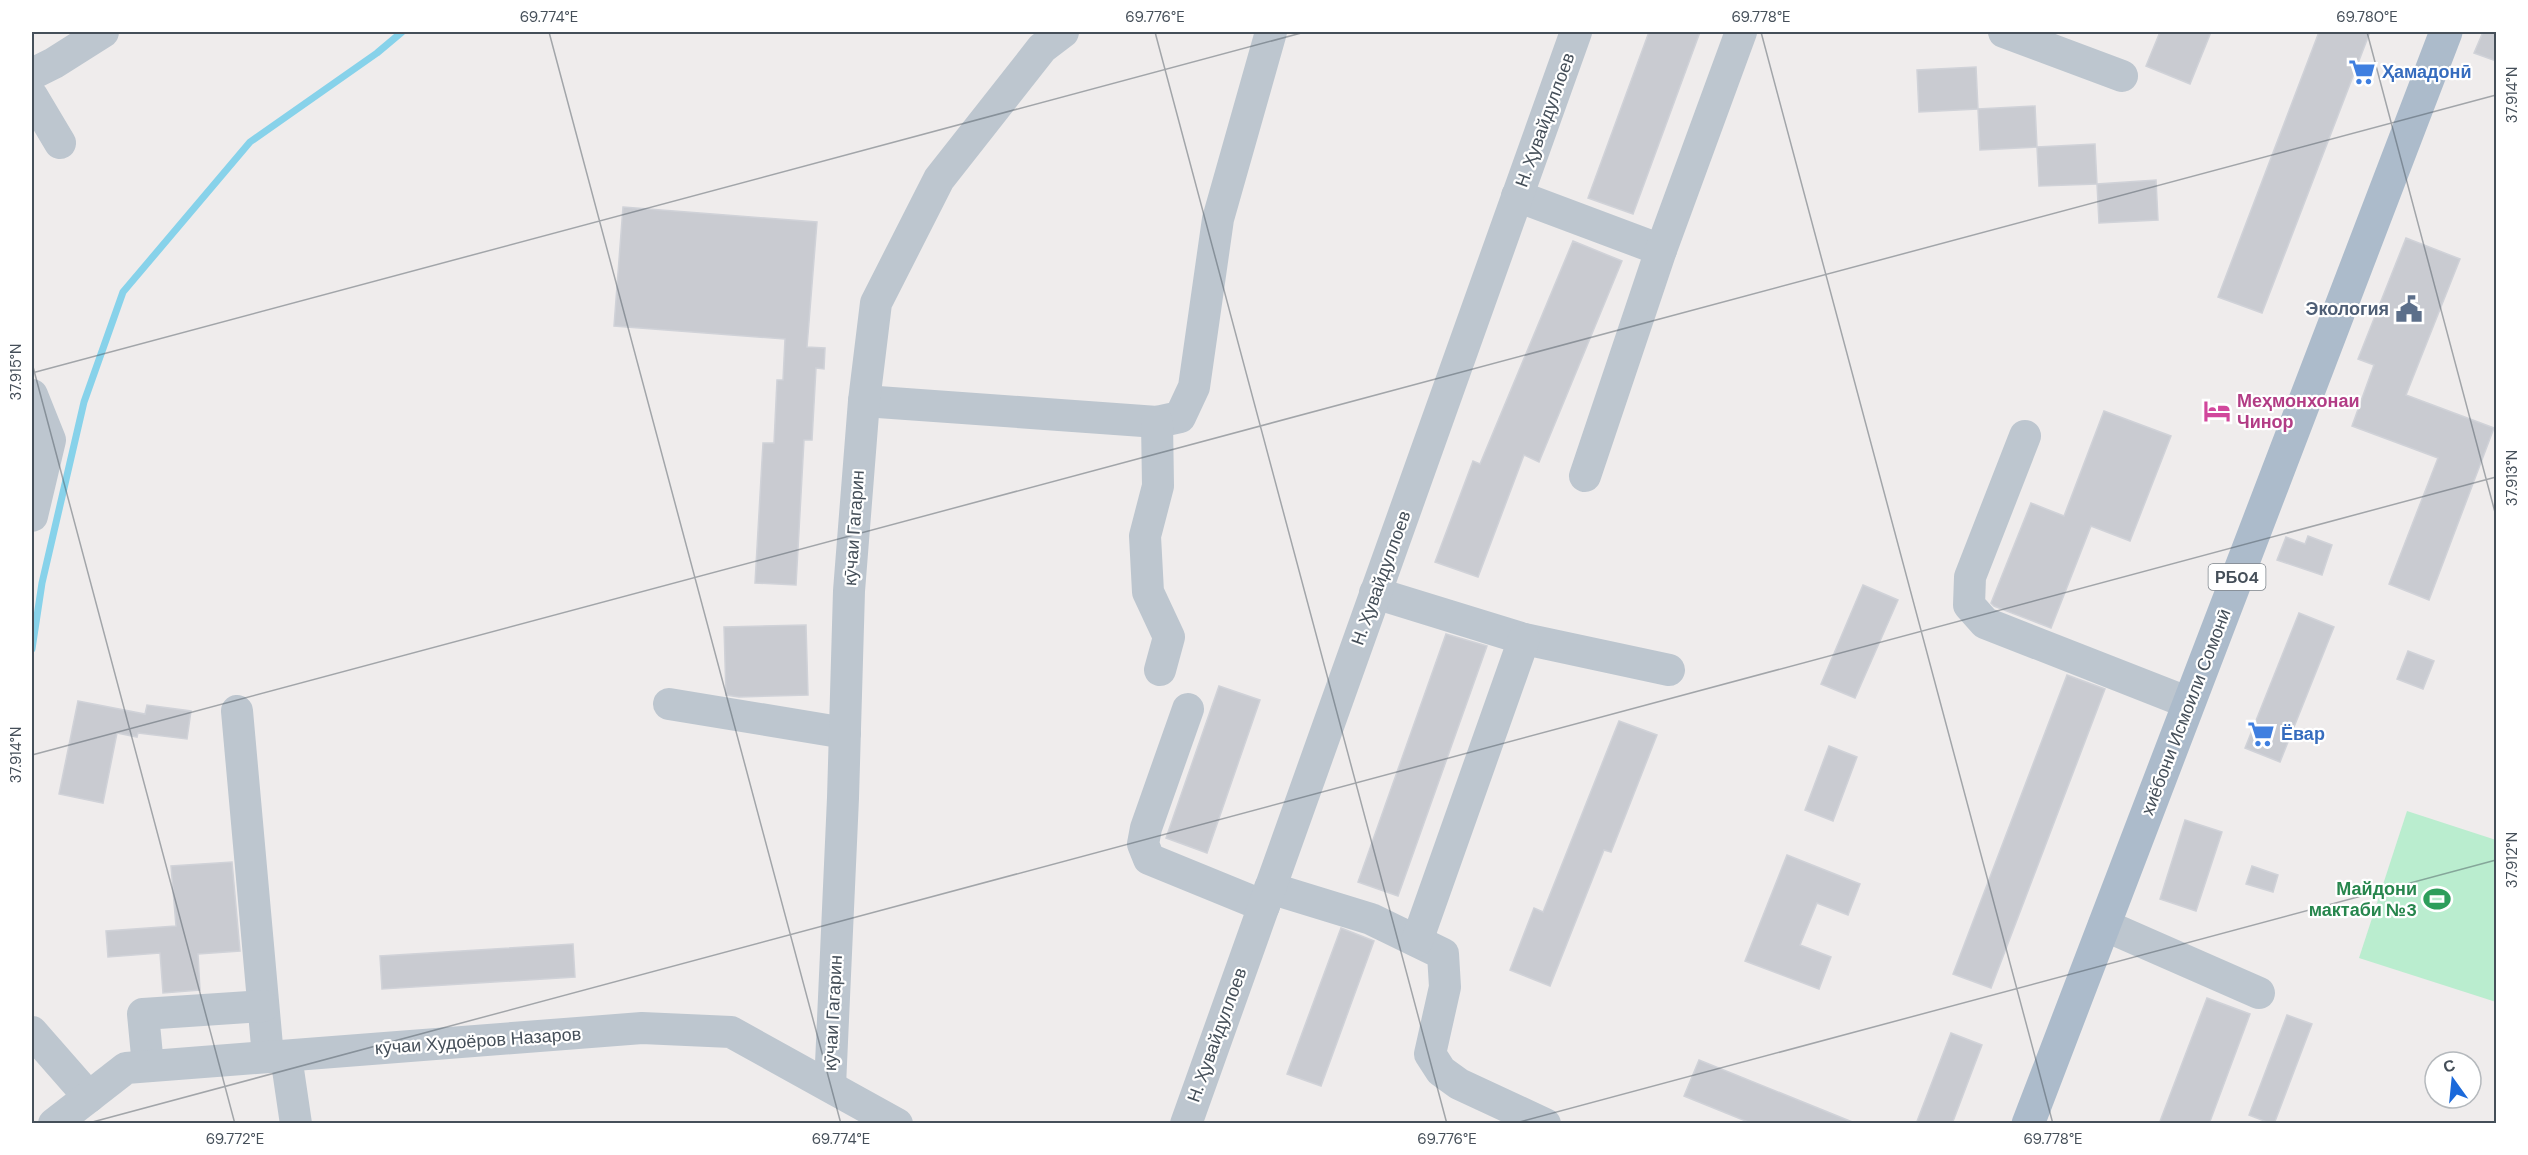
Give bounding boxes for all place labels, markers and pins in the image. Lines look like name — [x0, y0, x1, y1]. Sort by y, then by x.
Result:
supermarket icon: Ҳамадонӣ — [2347, 57, 2377, 87]
place label: Ҳамадонӣ — [2382, 60, 2471, 84]
public building icon: Экология — [2394, 294, 2424, 324]
place label: Экология — [2306, 297, 2389, 321]
place label: Меҳмонхонаи Чинор — [2237, 389, 2359, 434]
hotel icon: Меҳмонхонаи Чинор — [2202, 396, 2232, 426]
supermarket icon: Ёвар — [2246, 719, 2276, 749]
place label: Ёвар — [2281, 722, 2325, 746]
place label: Майдони мактаби №3 — [2309, 877, 2417, 922]
sports icon: Майдони мактаби №3 — [2422, 884, 2452, 914]

